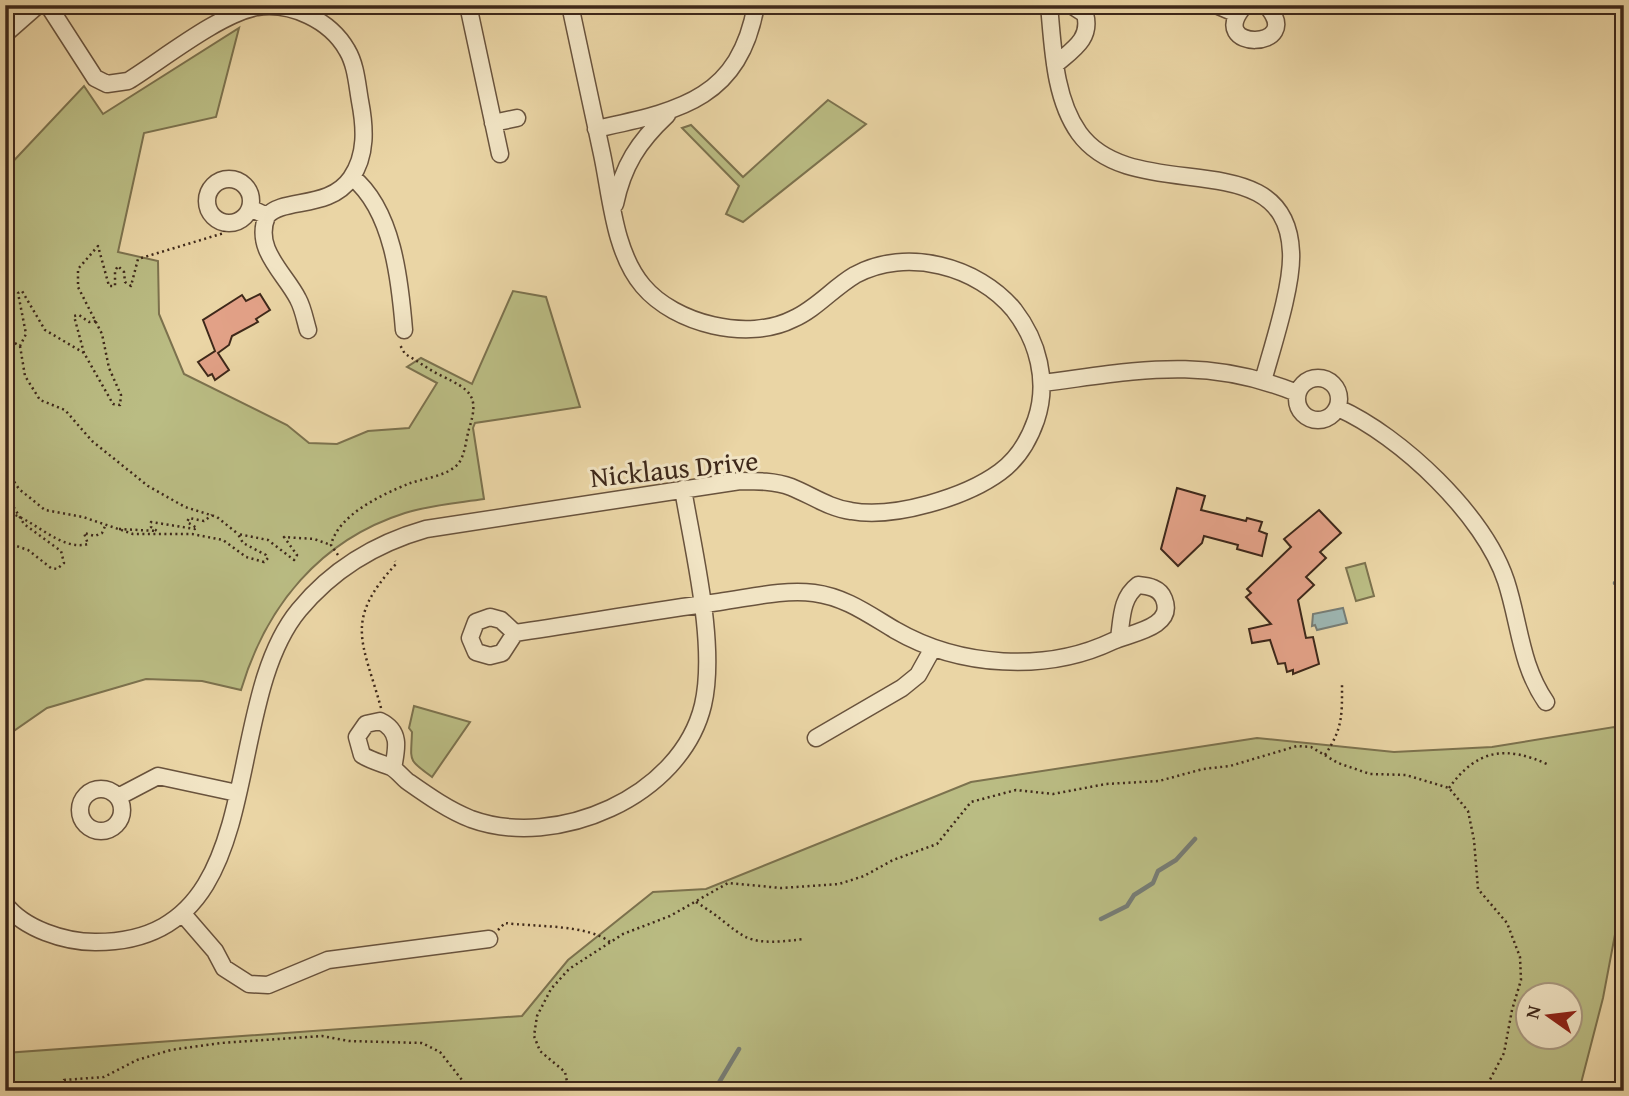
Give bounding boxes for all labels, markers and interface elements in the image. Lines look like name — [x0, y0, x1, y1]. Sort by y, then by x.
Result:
street label: Nicklaus Drive — [588, 439, 760, 497]
north arrow — [1514, 981, 1584, 1050]
text: N — [1517, 1002, 1548, 1021]

